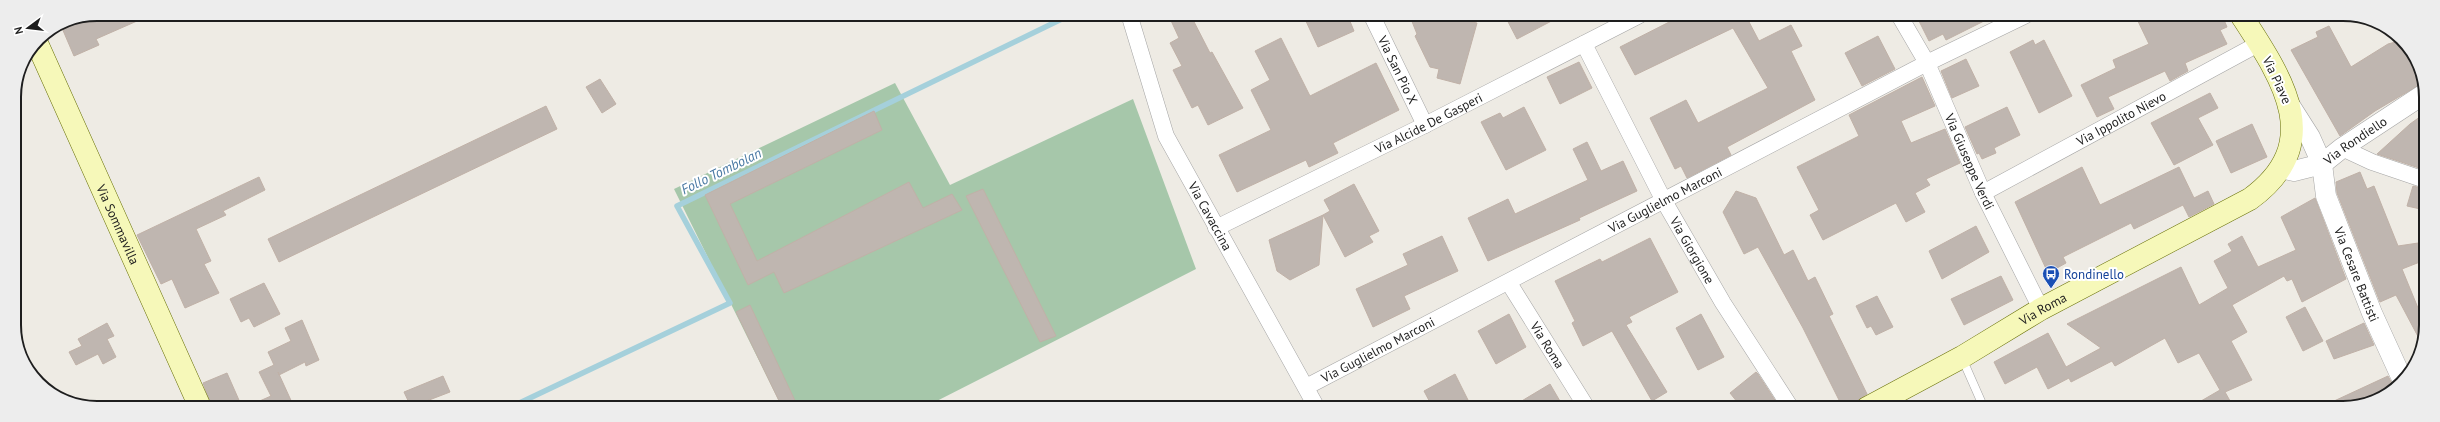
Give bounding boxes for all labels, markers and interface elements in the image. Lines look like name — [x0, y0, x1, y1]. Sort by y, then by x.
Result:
north arrow — [8, 8, 48, 48]
text: N — [11, 25, 26, 36]
street label: Via San Pio X — [1374, 32, 1422, 107]
street label: Via Piave — [2258, 53, 2295, 107]
street label: Via Ippolito Nievo — [2072, 87, 2169, 150]
street label: Via Alcide De Gasperi — [1371, 89, 1485, 157]
street label: Via Giuseppe Verdi — [1941, 110, 1998, 212]
street label: Via Rondiello — [2319, 112, 2390, 169]
water label: Follo Tombolan — [678, 144, 764, 198]
street label: Via Guglielmo Marconi — [1604, 163, 1725, 237]
street label: Via Cavaccina — [1184, 178, 1236, 253]
street label: Via Sommavilla — [92, 181, 144, 267]
street label: Via Giorgione — [1666, 213, 1719, 287]
street label: Via Cesare Battisti — [2330, 223, 2383, 324]
bus stop icon: Rondinello — [2041, 264, 2061, 289]
place label: Rondinello — [2064, 266, 2124, 283]
street label: Via Roma — [2015, 289, 2069, 329]
street label: Via Guglielmo Marconi — [1317, 313, 1438, 387]
street label: Via Roma — [1526, 318, 1569, 371]

